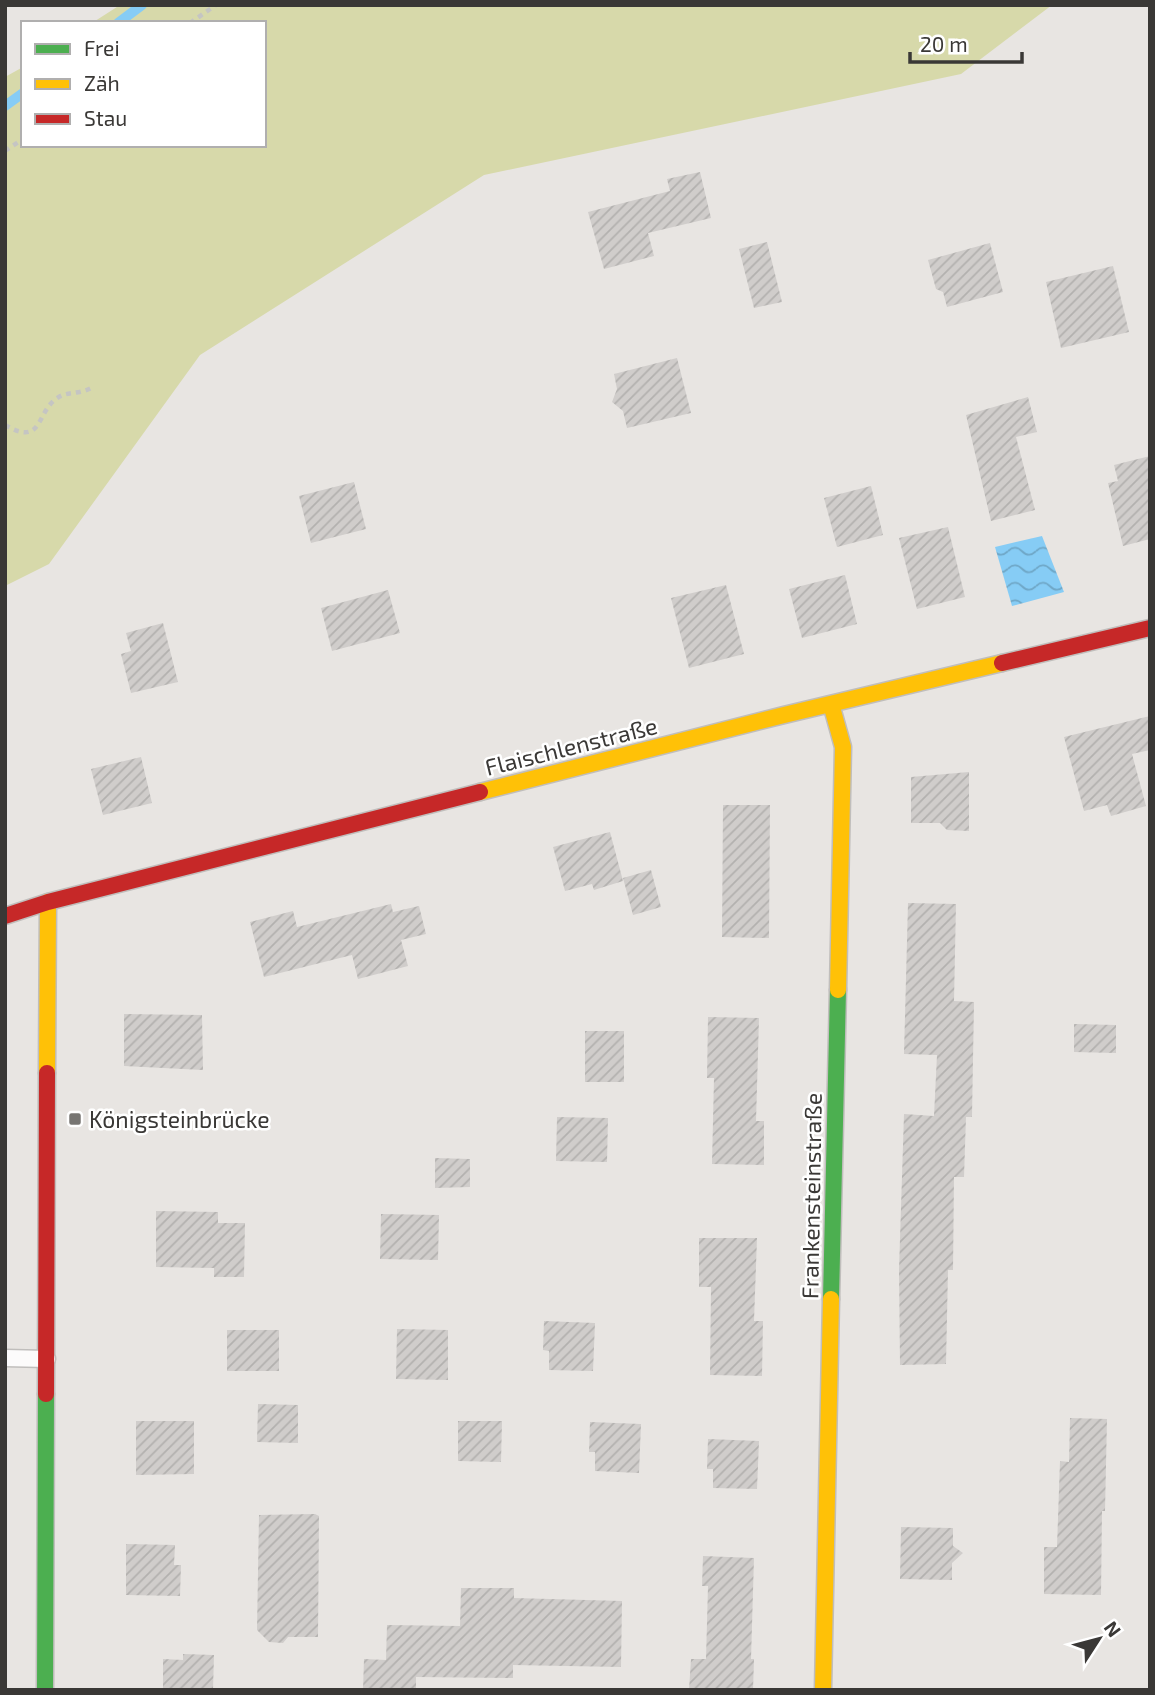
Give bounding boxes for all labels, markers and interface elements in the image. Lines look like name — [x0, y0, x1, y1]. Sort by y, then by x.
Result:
legend — [21, 21, 266, 147]
scale bar — [910, 21, 1022, 65]
text: 20 m — [920, 31, 968, 56]
text: Frei — [84, 35, 120, 60]
text: Zäh — [84, 70, 120, 95]
text: Stau — [84, 105, 127, 130]
street label: Flaischlenstraße — [482, 711, 660, 781]
street label: Frankensteinstraße — [795, 1093, 827, 1299]
place label: Königsteinbrücke — [89, 1105, 270, 1133]
marker: Königsteinbrücke — [67, 1111, 83, 1127]
north arrow — [1064, 1604, 1134, 1674]
text: N — [1100, 1616, 1126, 1641]

